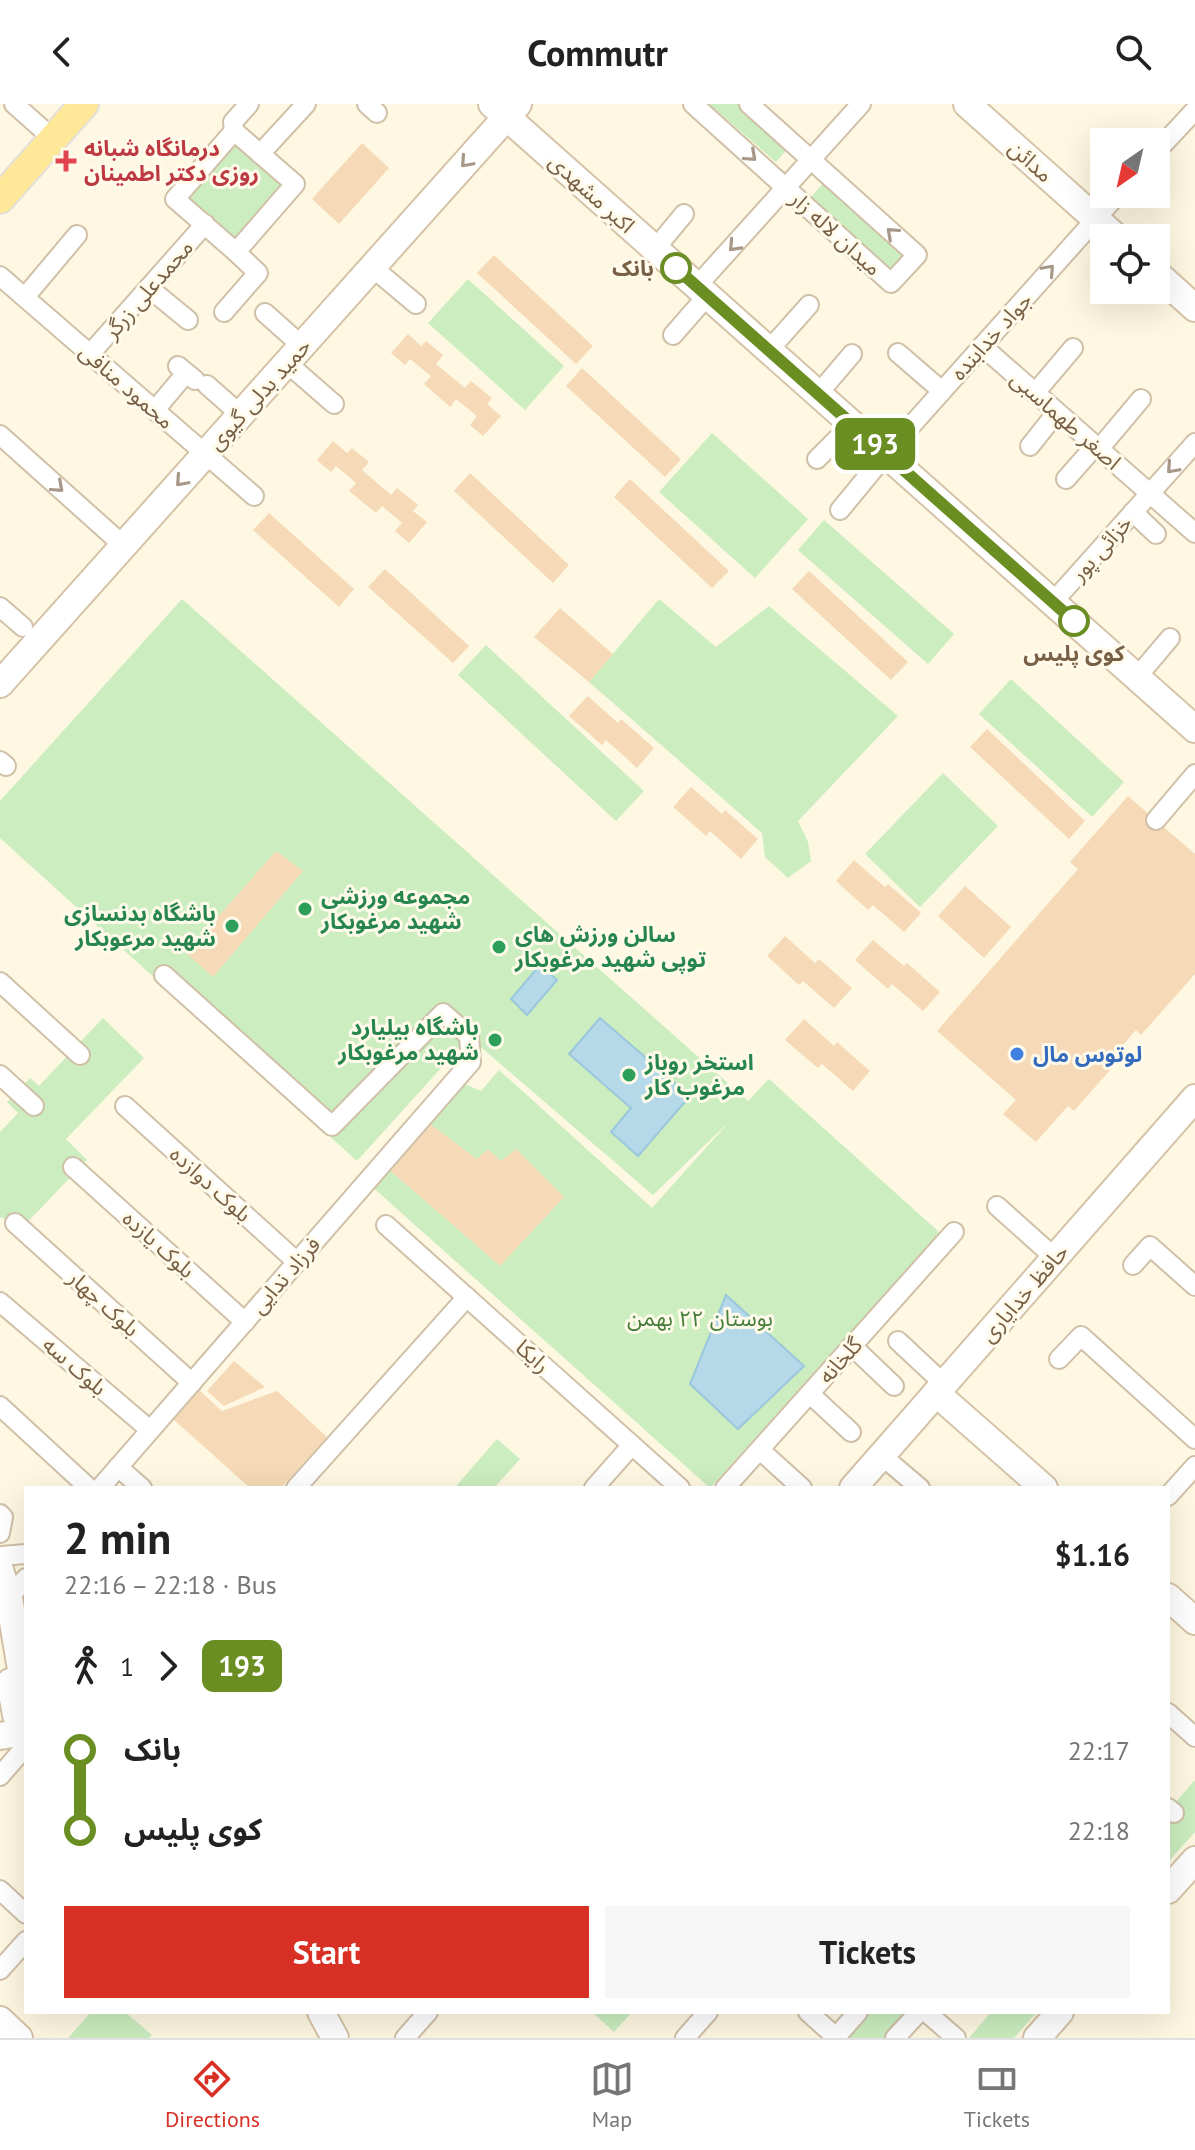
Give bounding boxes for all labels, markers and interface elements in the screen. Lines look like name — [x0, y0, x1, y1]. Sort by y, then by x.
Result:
text: Commutr — [527, 29, 668, 76]
icon: back — [40, 30, 84, 74]
icon: search — [1111, 30, 1155, 74]
north arrow — [1090, 128, 1170, 208]
map controls — [1090, 128, 1170, 304]
place label: درمانگاه شبانه روزی دکتر اطمینان — [84, 134, 259, 187]
street label: مدائن — [1003, 134, 1059, 188]
street label: اکبر مشهدی — [543, 147, 641, 239]
one-way arrow — [741, 147, 756, 161]
marker: درمانگاه شبانه روزی دکتر اطمینان — [55, 150, 77, 172]
one-way arrow — [462, 153, 476, 168]
street label: میدان لاله زار — [784, 184, 888, 281]
button: locate — [1090, 224, 1170, 304]
one-way arrow — [887, 228, 902, 243]
street label: محمدعلی زرگر — [97, 233, 199, 345]
one-way arrow — [729, 237, 744, 251]
marker: بانک — [661, 253, 691, 283]
place label: بانک — [612, 254, 654, 282]
one-way arrow — [1040, 265, 1054, 280]
street label: جواد خدابنده — [944, 286, 1038, 386]
street label: حمید بدلی گیوی — [201, 332, 317, 456]
street label: محمود منافی — [74, 337, 180, 435]
street label: اصغر طهماسبی — [1005, 364, 1127, 476]
line badge: 193 — [829, 418, 921, 470]
text: 193 — [851, 425, 899, 462]
one-way arrow — [1168, 459, 1182, 474]
one-way arrow — [177, 472, 191, 487]
one-way arrow — [49, 477, 64, 492]
street label: خزائی پور — [1063, 509, 1139, 588]
marker: کوی پلیس — [1059, 606, 1089, 636]
place label: کوی پلیس — [1023, 639, 1126, 668]
place label: مجموعه ورزشی شهید مرغوبکار — [320, 882, 470, 935]
place label: باشگاه بدنسازی شهید مرعوبکار — [64, 899, 216, 952]
marker: مجموعه ورزشی شهید مرغوبکار — [296, 900, 314, 918]
marker: باشگاه بدنسازی شهید مرعوبکار — [223, 917, 241, 935]
place label: سالن ورزش های توپی شهید مرغوبکار — [514, 920, 706, 974]
marker: سالن ورزش های توپی شهید مرغوبکار — [490, 938, 508, 956]
place label: باشگاه بیلیارد شهید مرغوبکار — [337, 1013, 479, 1066]
marker: باشگاه بیلیارد شهید مرغوبکار — [486, 1031, 504, 1049]
place label: لوتوس مال — [1033, 1040, 1142, 1068]
marker: لوتوس مال — [1008, 1045, 1026, 1063]
place label: استخر روباز مرغوب کار — [644, 1048, 754, 1101]
marker: استخر روباز مرغوب کار — [620, 1066, 638, 1084]
street label: بلوک دوازده — [164, 1140, 258, 1228]
street label: بلوک یازده — [117, 1204, 201, 1284]
street label: فرزاد ندایی — [244, 1231, 326, 1319]
street label: حافظ خدایاری — [974, 1238, 1074, 1348]
street label: بلوک چهار — [61, 1263, 146, 1343]
park label: بوستان ۲۲ بهمن — [627, 1304, 773, 1332]
street label: بلوک سه — [37, 1330, 113, 1402]
street label: گلخانه — [812, 1330, 869, 1389]
street label: رایکا — [510, 1333, 556, 1379]
text: 2 min — [64, 1509, 171, 1566]
text: $1.16 — [1055, 1535, 1130, 1574]
text: 22:16 – 22:18 · Bus — [64, 1568, 277, 1601]
icon: walk — [64, 1644, 108, 1688]
icon: forward — [146, 1644, 190, 1688]
text: 193 — [218, 1647, 266, 1684]
text: 1 — [120, 1650, 134, 1683]
text: بانک — [124, 1729, 181, 1768]
text: 22:17 — [1068, 1734, 1130, 1767]
text: کوی پلیس — [124, 1809, 262, 1848]
text: 22:18 — [1068, 1814, 1130, 1847]
button: Start — [64, 1906, 589, 1998]
button: Tickets — [605, 1906, 1130, 1998]
tab: Directions — [165, 2057, 260, 2133]
tab: Map — [590, 2057, 634, 2133]
tab: Tickets — [964, 2057, 1030, 2133]

